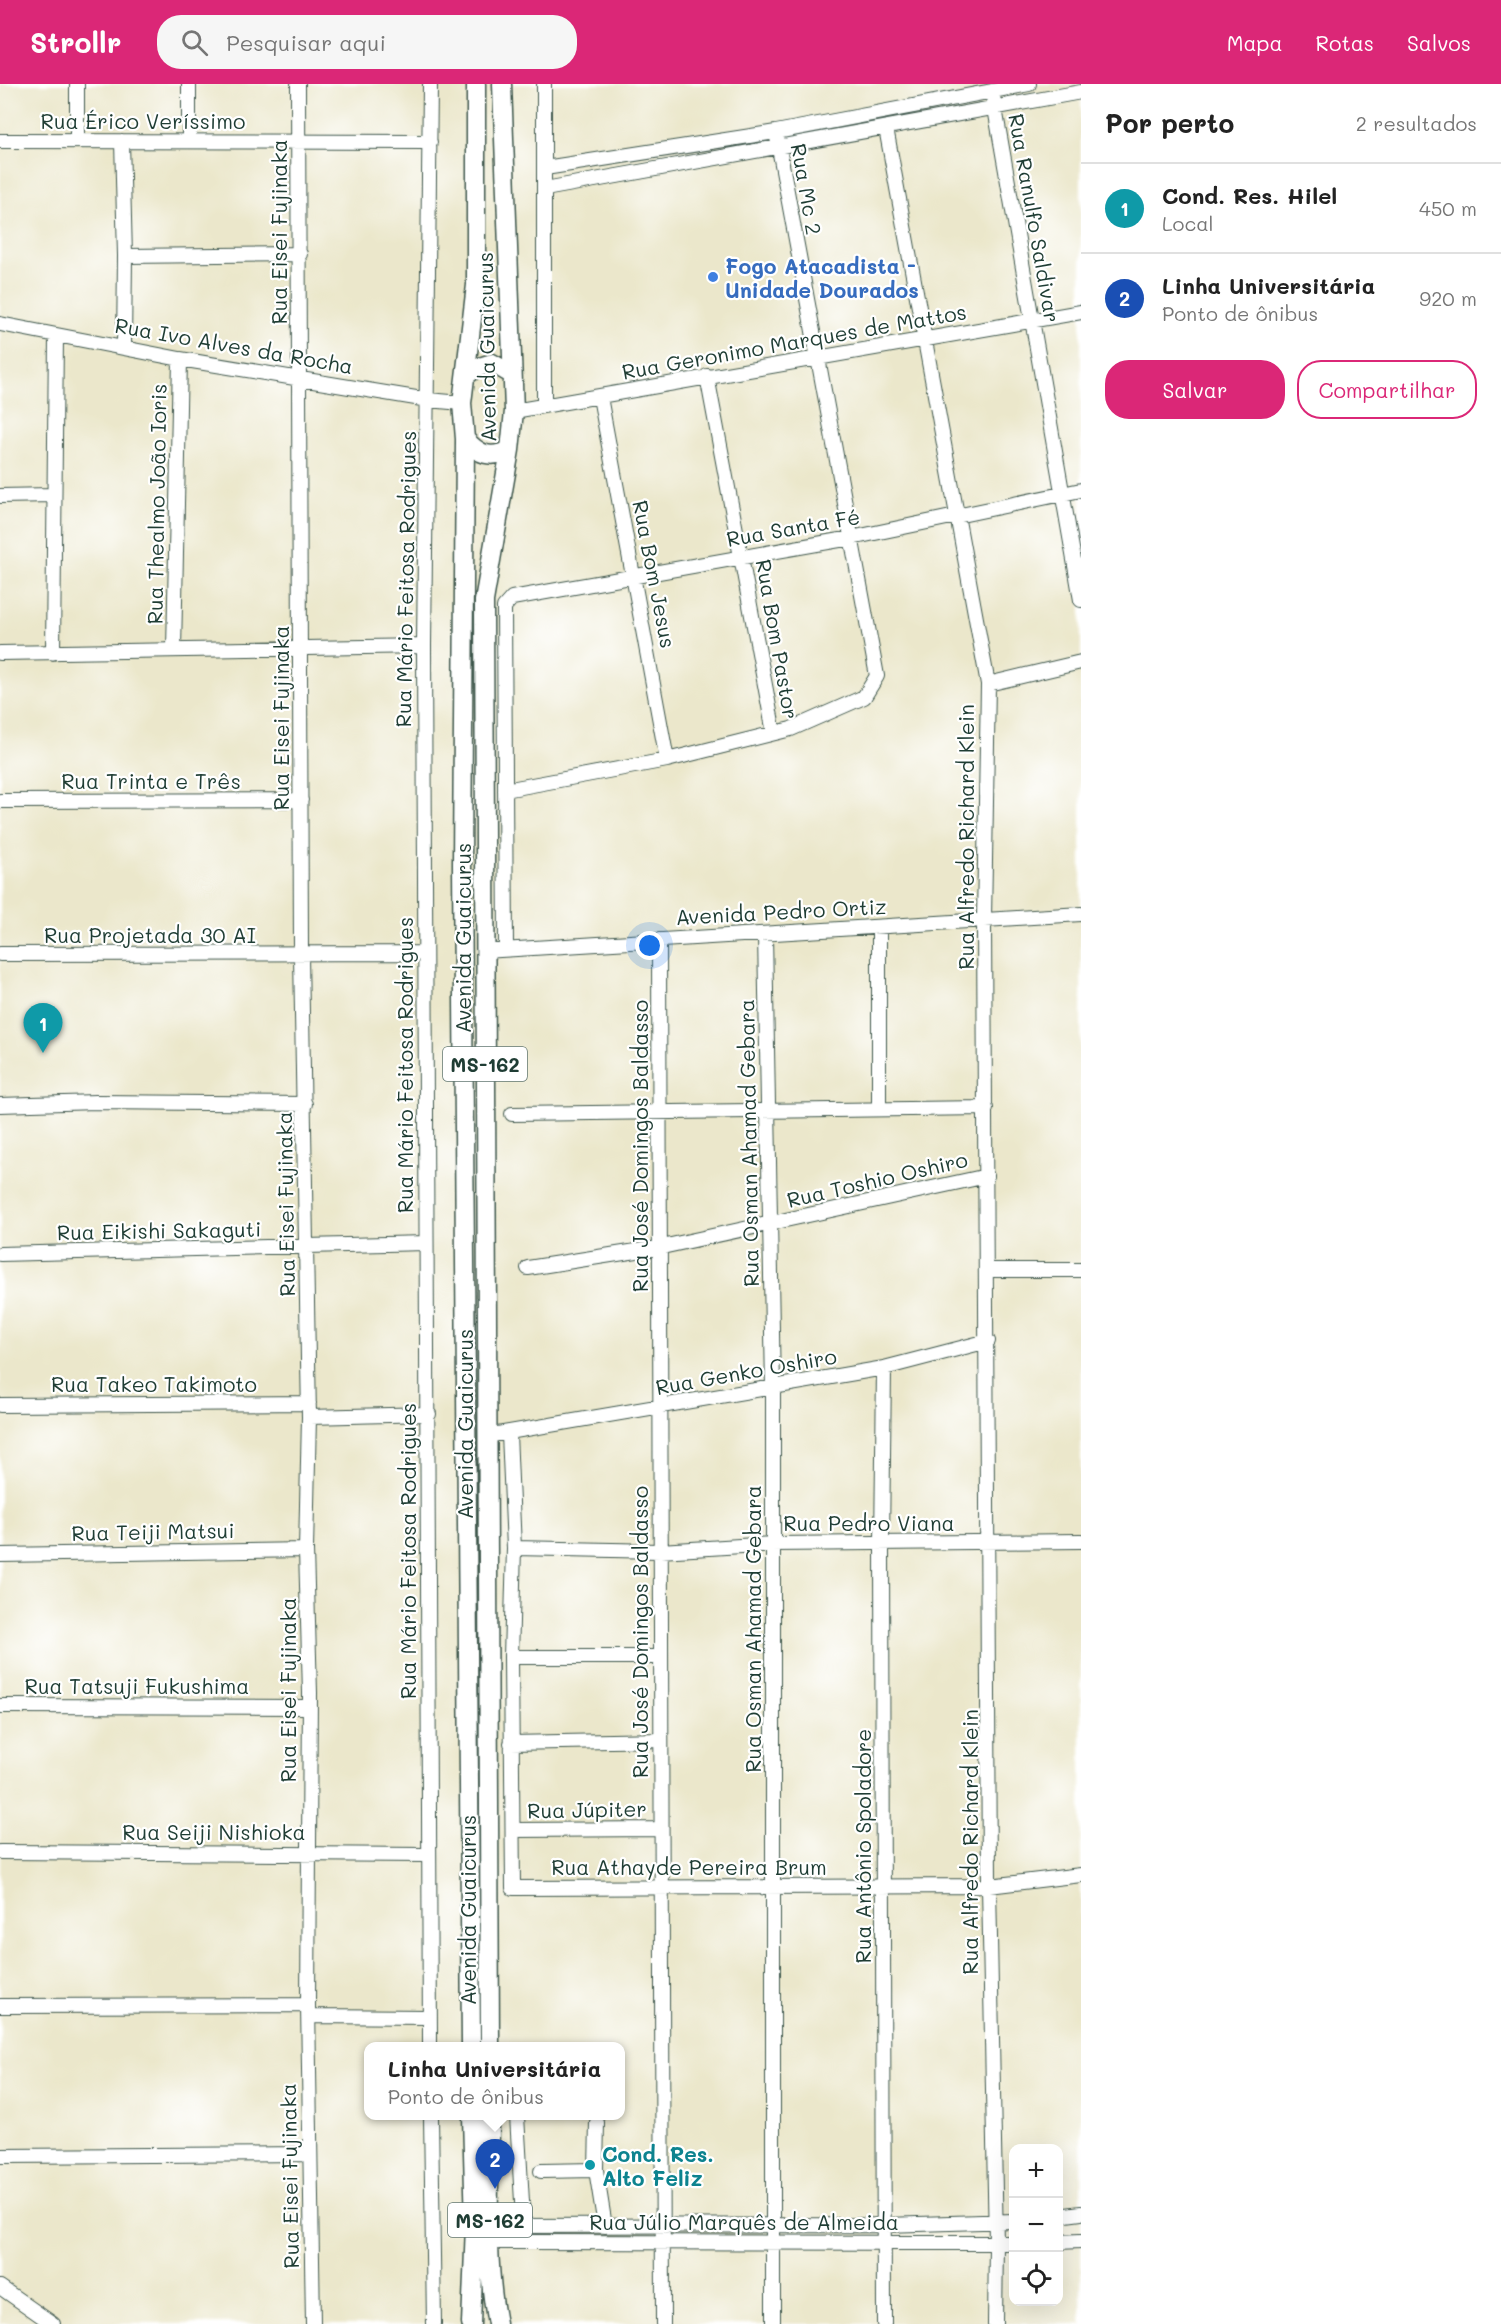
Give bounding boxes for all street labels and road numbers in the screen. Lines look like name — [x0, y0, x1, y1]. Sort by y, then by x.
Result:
street label: Rua Érico Veríssimo — [41, 107, 245, 134]
street label: Rua Ranulfo Saldivar — [1003, 111, 1067, 325]
street label: Rua Eisei Fujinaka — [265, 139, 292, 325]
street label: Rua Mc 2 — [786, 141, 828, 237]
street label: Avenida Guaicurus — [471, 252, 501, 442]
street label: Rua Geronimo Marques de Mattos — [620, 297, 968, 385]
street label: Rua Ivo Alves da Rocha — [113, 311, 355, 379]
street label: Rua Thealmo João Ioris — [140, 383, 172, 625]
street label: Rua Mário Feitosa Rodrigues — [389, 430, 421, 728]
street label: Rua Bom Jesus — [627, 498, 683, 650]
street label: Rua Santa Fé — [724, 502, 862, 552]
street label: Rua Bom Pastor — [751, 557, 805, 721]
street label: Rua Eisei Fujinaka — [267, 625, 294, 811]
street label: Rua Alfredo Richard Klein — [952, 704, 979, 970]
street label: Rua Trinta e Três — [61, 767, 241, 794]
street label: Avenida Guaicurus — [449, 843, 476, 1033]
street label: Avenida Pedro Ortiz — [675, 892, 887, 930]
street label: Rua Mário Feitosa Rodrigues — [391, 917, 418, 1213]
street label: Rua Projetada 30 AI — [44, 921, 256, 948]
street label: Rua Osman Ahamad Gebara — [732, 999, 764, 1287]
street label: Rua José Domingos Baldasso — [626, 1000, 653, 1292]
road number: MS-162 — [443, 1047, 527, 1081]
street label: Rua Eisei Fujinaka — [270, 1111, 300, 1297]
street label: Rua Toshio Oshiro — [784, 1145, 970, 1213]
street label: Rua Eikishi Sakaguti — [57, 1215, 261, 1245]
street label: Avenida Guaicurus — [451, 1329, 478, 1519]
street label: Rua Genko Oshiro — [653, 1342, 839, 1400]
street label: Rua Takeo Takimoto — [51, 1370, 257, 1397]
street label: Rua Mário Feitosa Rodrigues — [394, 1403, 421, 1699]
street label: Rua Osman Ahamad Gebara — [739, 1485, 766, 1773]
street label: Rua José Domingos Baldasso — [626, 1486, 653, 1778]
street label: Rua Pedro Viana — [783, 1509, 955, 1536]
street label: Rua Teiji Matsui — [71, 1516, 235, 1546]
street label: Rua Eisei Fujinaka — [274, 1597, 301, 1783]
street label: Rua Tatsuji Fukushima — [25, 1672, 249, 1699]
street label: Rua Alfredo Richard Klein — [956, 1709, 983, 1975]
street label: Rua Antônio Spoladore — [849, 1729, 876, 1963]
street label: Rua Júpiter — [527, 1794, 647, 1824]
street label: Avenida Guaicurus — [454, 1815, 481, 2005]
street label: Rua Seiji Nishioka — [122, 1818, 306, 1845]
street label: Rua Athayde Pereira Brum — [551, 1853, 827, 1880]
street label: Rua Eisei Fujinaka — [274, 2083, 304, 2269]
road number: MS-162 — [448, 2203, 532, 2237]
street label: Rua Júlio Marquês de Almeida — [589, 2208, 899, 2235]

